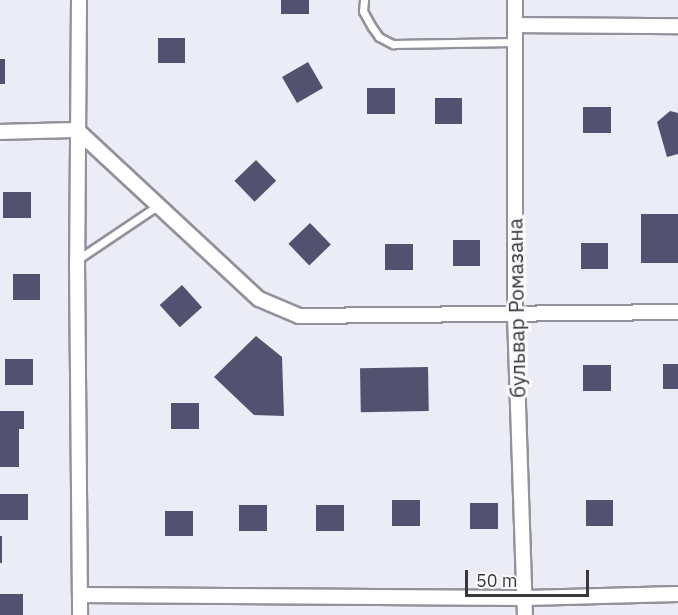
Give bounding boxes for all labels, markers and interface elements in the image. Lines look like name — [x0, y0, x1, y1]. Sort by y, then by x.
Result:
street label: бульвар Ромазана — [502, 218, 530, 398]
scale bar — [468, 558, 592, 596]
text: 50 m — [476, 569, 518, 592]

